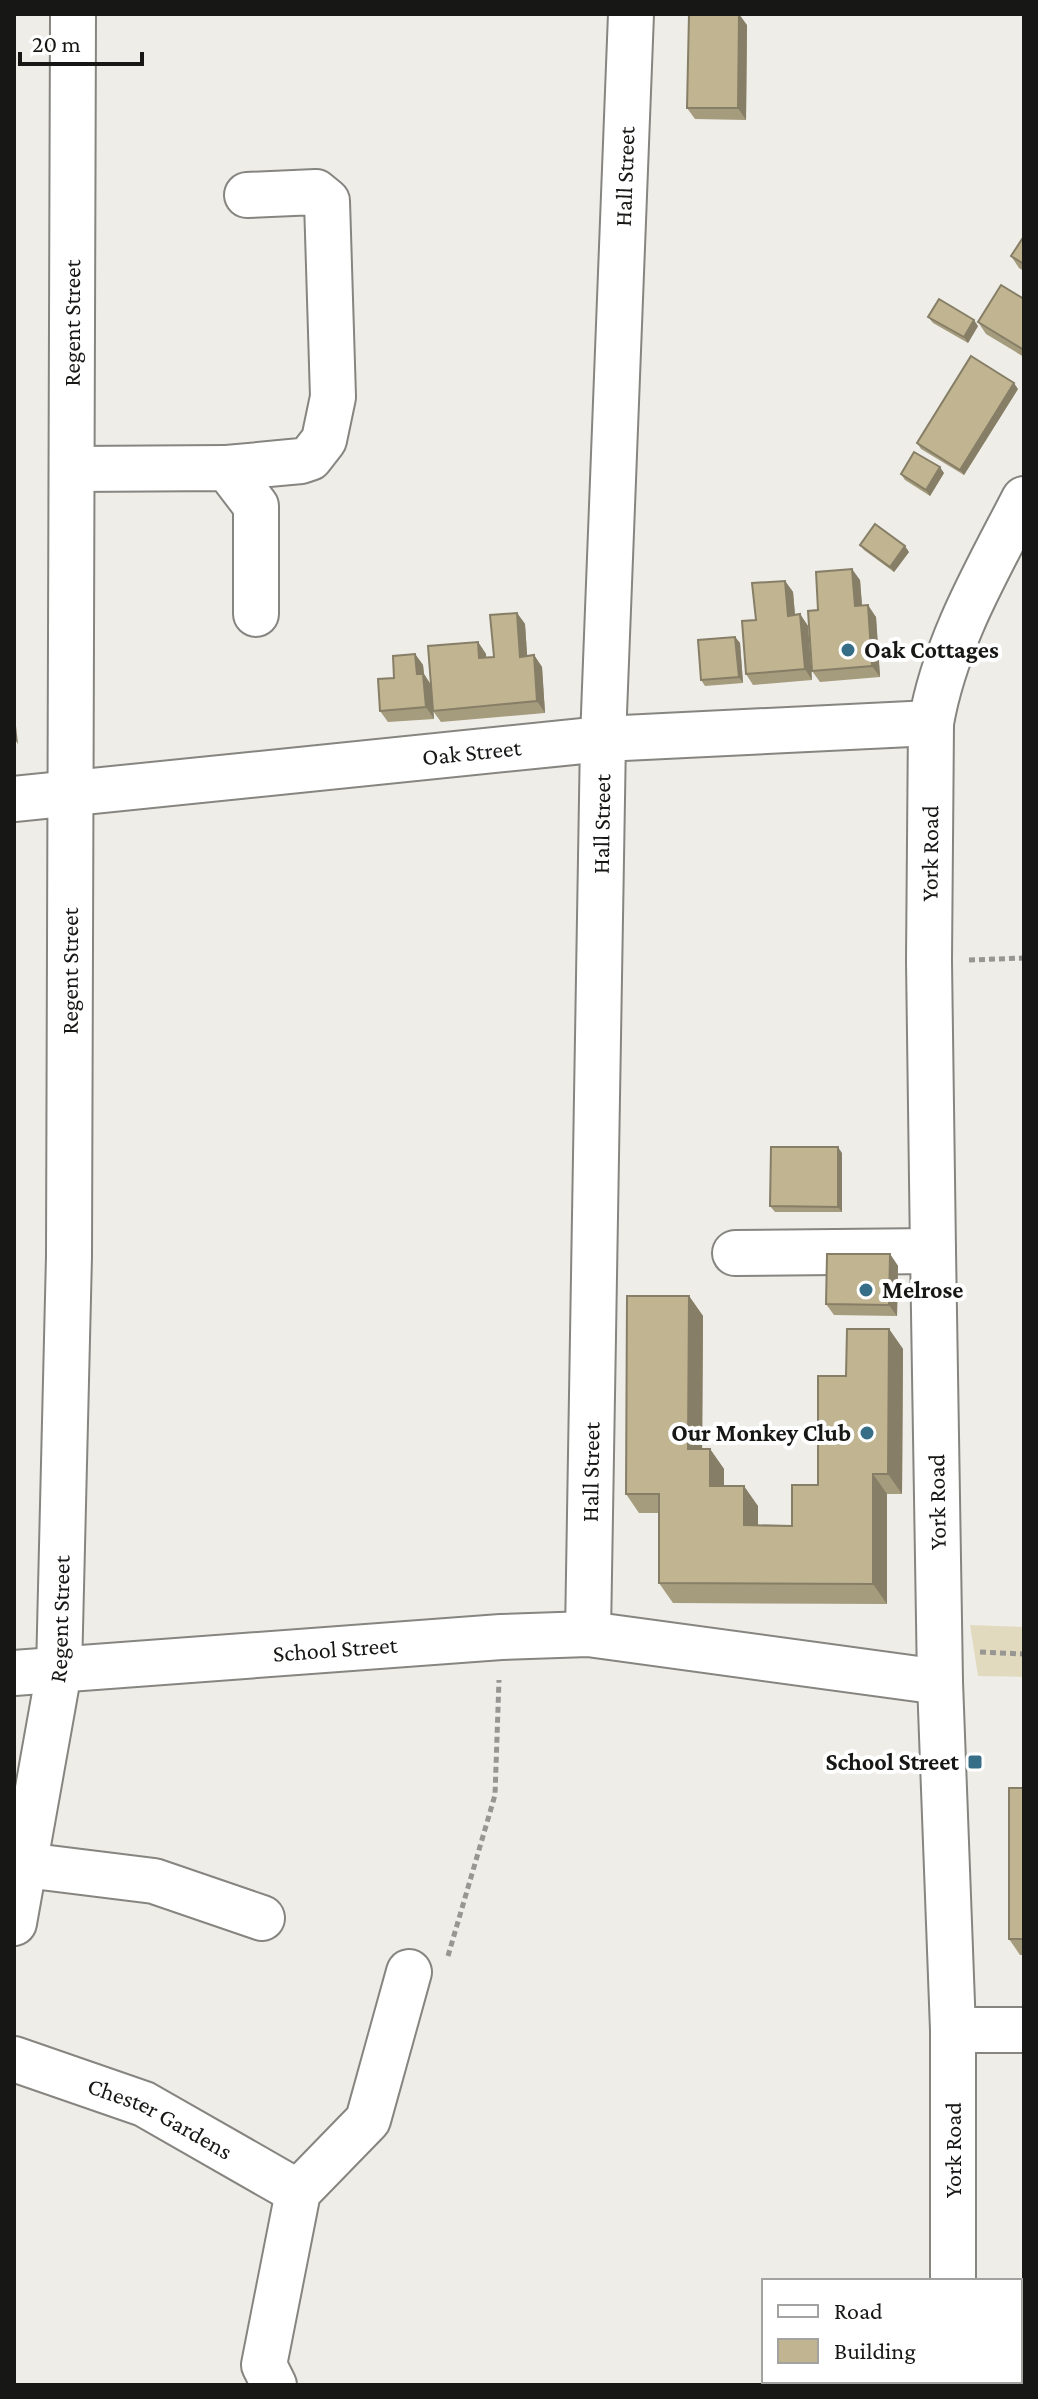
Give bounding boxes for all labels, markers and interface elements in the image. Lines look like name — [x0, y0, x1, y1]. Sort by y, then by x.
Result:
scale bar — [20, 16, 142, 66]
text: 20 m — [32, 30, 81, 57]
street label: Hall Street — [609, 125, 640, 227]
street label: Regent Street — [58, 258, 85, 387]
place label: Oak Cottages — [864, 636, 999, 663]
marker: Oak Cottages — [839, 641, 857, 659]
street label: Oak Street — [421, 733, 523, 770]
street label: Hall Street — [587, 773, 615, 874]
street label: York Road — [916, 805, 943, 901]
street label: Regent Street — [56, 906, 83, 1035]
place label: Melrose — [882, 1276, 963, 1303]
marker: Melrose — [857, 1281, 875, 1299]
place label: Our Monkey Club — [671, 1419, 851, 1446]
street label: Hall Street — [576, 1421, 605, 1522]
marker: Our Monkey Club — [858, 1424, 876, 1442]
street label: York Road — [922, 1453, 951, 1550]
street label: Regent Street — [43, 1554, 75, 1685]
street label: School Street — [272, 1631, 399, 1667]
place label: School Street — [825, 1748, 959, 1775]
marker: School Street — [966, 1753, 984, 1771]
street label: Chester Gardens — [84, 2072, 237, 2165]
street label: York Road — [939, 2102, 966, 2198]
legend — [762, 2279, 1022, 2383]
text: Road — [834, 2297, 883, 2324]
text: Building — [834, 2337, 916, 2364]

